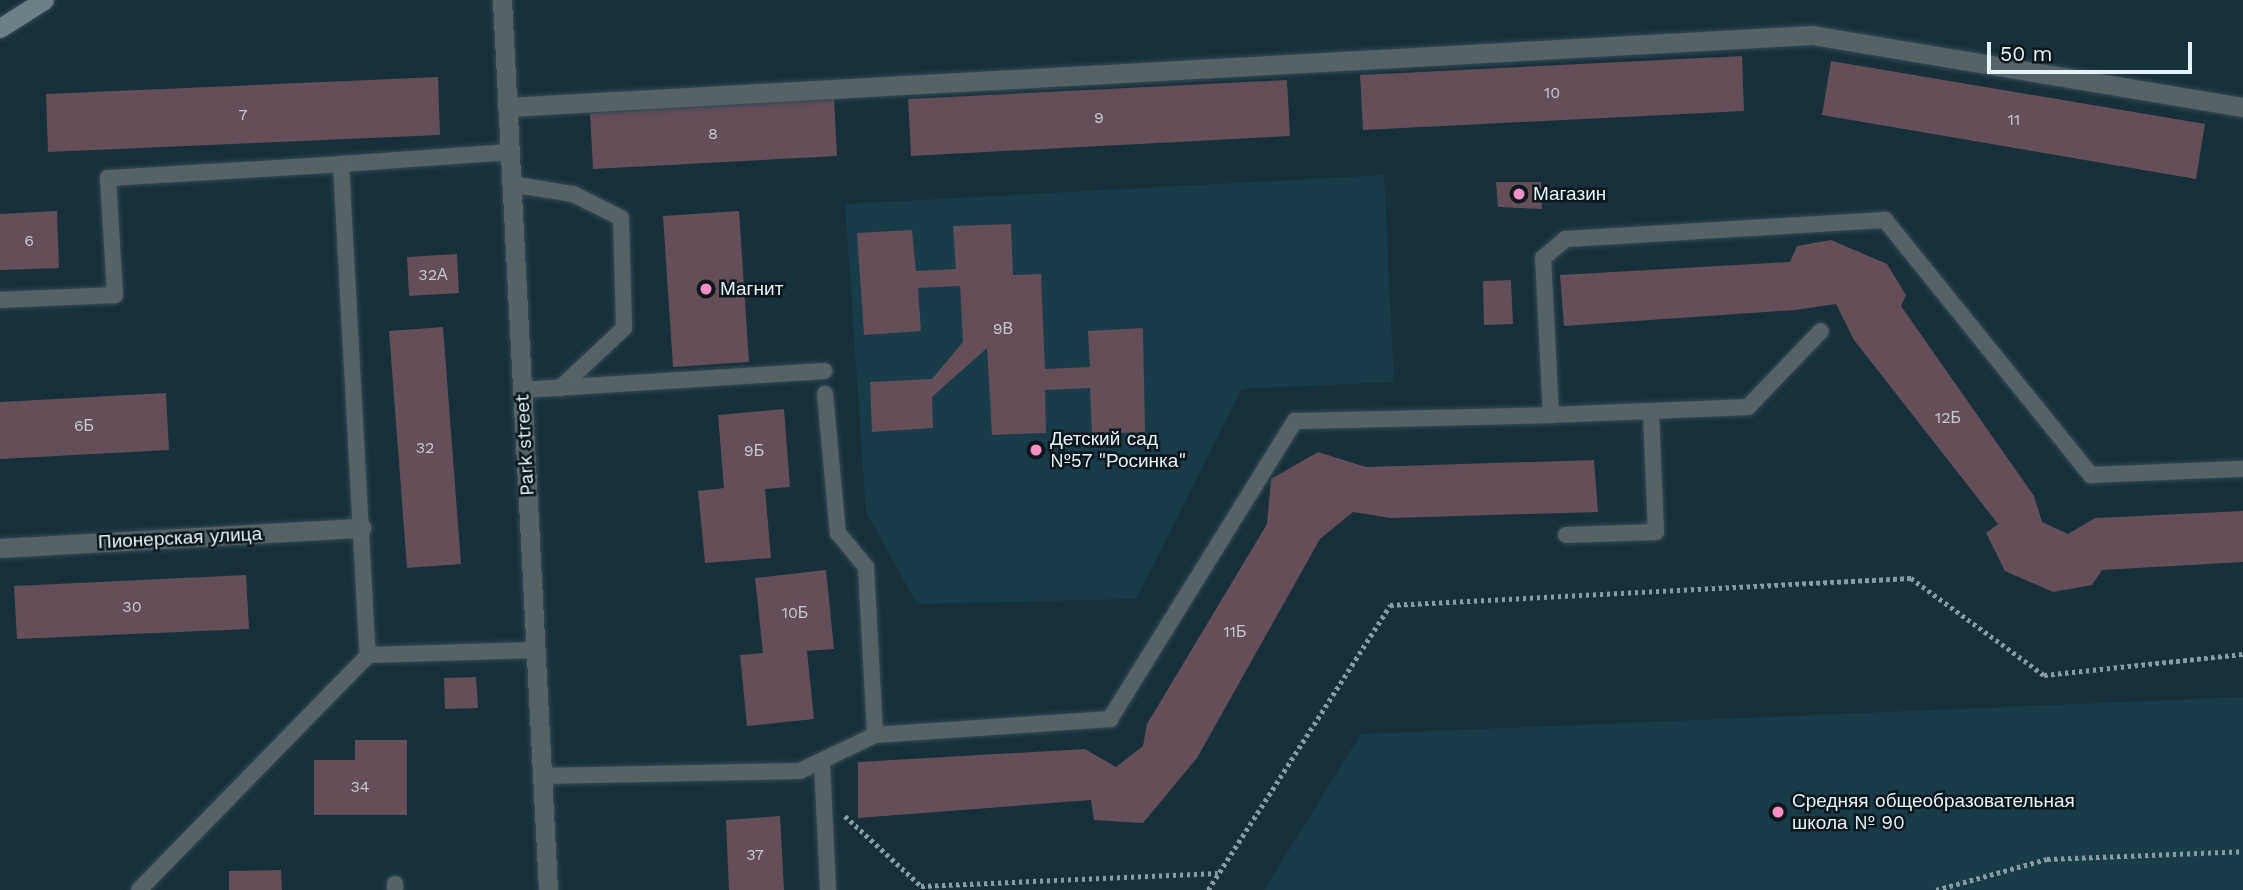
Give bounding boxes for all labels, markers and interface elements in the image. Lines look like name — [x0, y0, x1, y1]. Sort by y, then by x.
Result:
scale bar — [1991, 28, 2196, 72]
text: 50 m — [2000, 41, 2052, 66]
house number: 10 — [1544, 83, 1560, 103]
house number: 7 — [239, 105, 247, 125]
house number: 9 — [1094, 108, 1104, 128]
house number: 11 — [2008, 110, 2020, 130]
house number: 8 — [708, 124, 718, 144]
place label: Магазин — [1533, 183, 1606, 205]
marker: Магазин — [1511, 186, 1527, 202]
house number: 6 — [24, 231, 34, 251]
house number: 32А — [418, 265, 448, 285]
place label: Магнит — [720, 278, 783, 300]
marker: Магнит — [698, 281, 714, 297]
house number: 9В — [993, 319, 1013, 339]
street label: Park street — [511, 393, 539, 497]
house number: 12Б — [1935, 408, 1961, 428]
house number: 6Б — [74, 416, 94, 436]
place label: Детский сад №57 "Росинка" — [1050, 428, 1187, 472]
house number: 32 — [416, 438, 434, 458]
house number: 9Б — [744, 441, 764, 461]
marker: Детский сад №57 "Росинка" — [1028, 442, 1044, 458]
street label: Пионерская улица — [97, 522, 263, 554]
house number: 30 — [122, 597, 142, 617]
house number: 10Б — [782, 603, 808, 623]
house number: 11Б — [1224, 622, 1246, 642]
house number: 34 — [350, 777, 370, 797]
place label: Средняя общеобразовательная школа № 90 — [1792, 790, 2075, 834]
marker: Средняя общеобразовательная школа № 90 — [1770, 804, 1786, 820]
house number: 37 — [746, 845, 764, 865]

